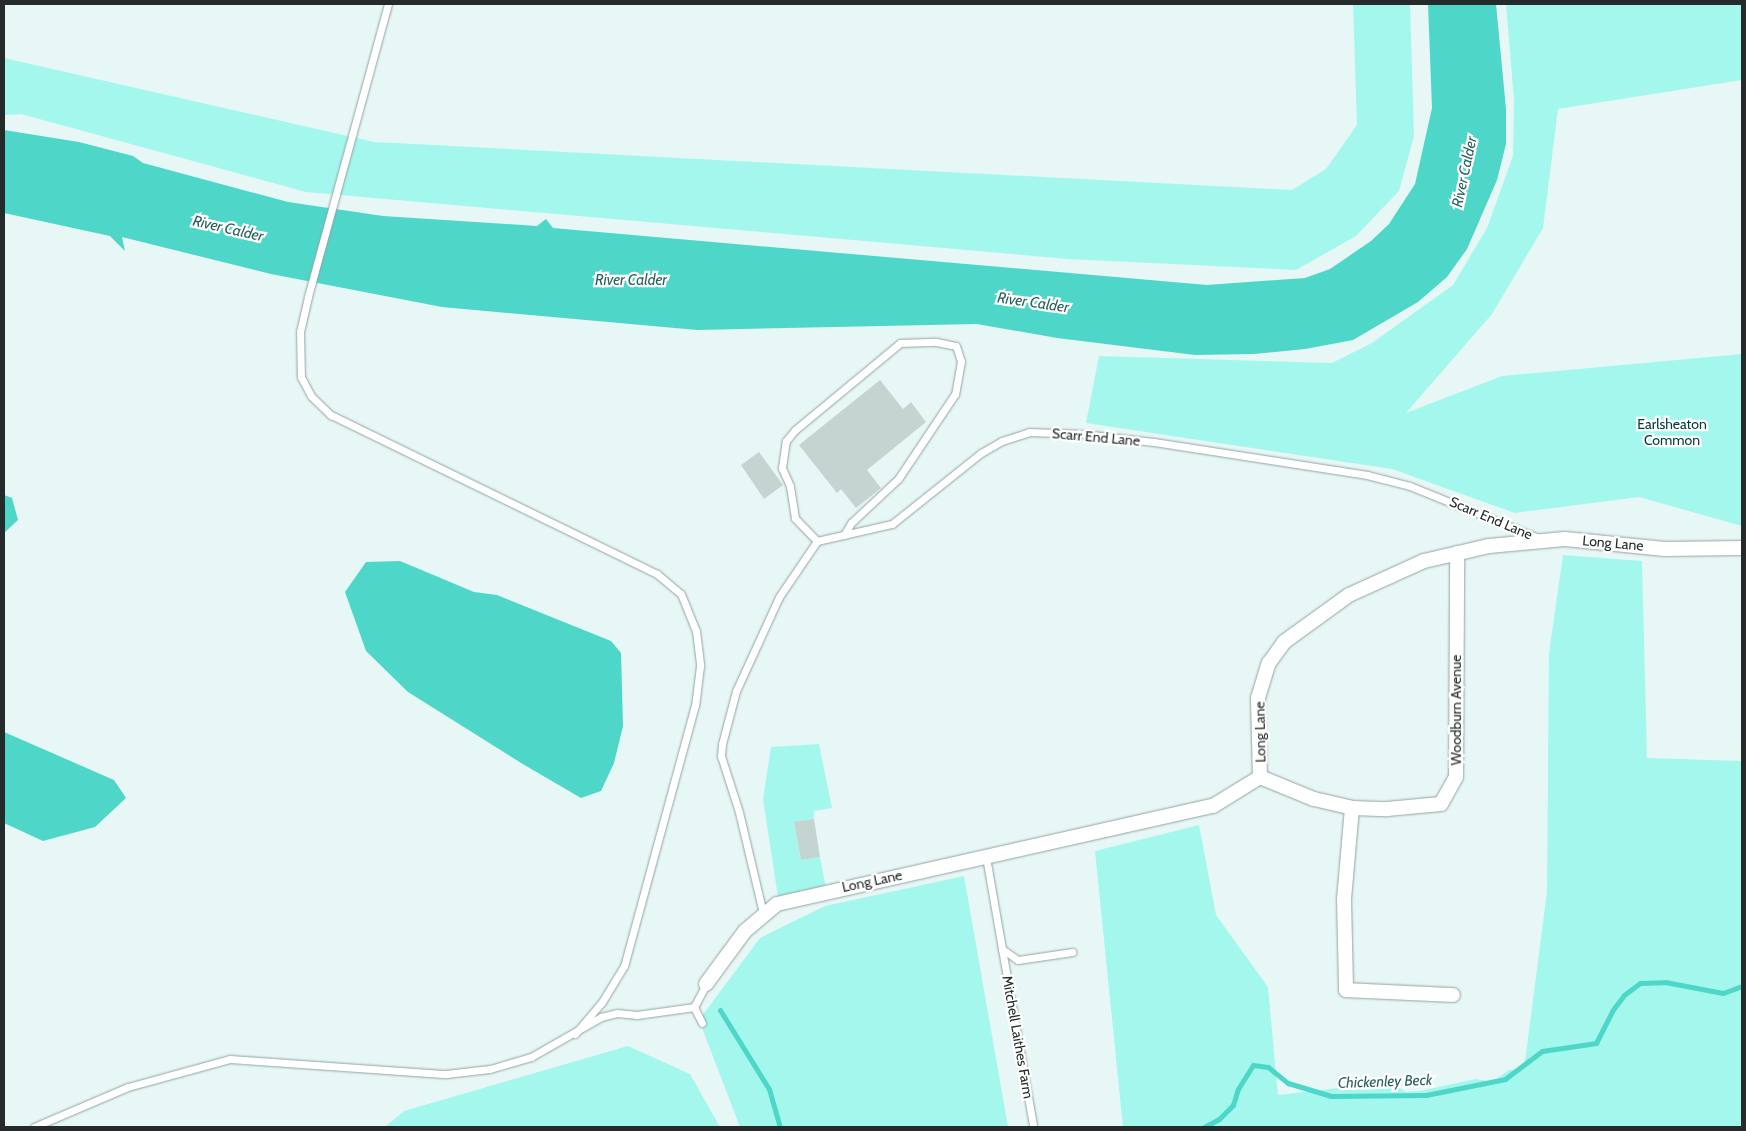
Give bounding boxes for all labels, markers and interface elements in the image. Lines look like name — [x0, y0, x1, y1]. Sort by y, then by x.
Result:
water label: River Calder — [1449, 135, 1481, 209]
water label: River Calder — [191, 212, 265, 246]
water label: River Calder — [595, 272, 667, 290]
water label: River Calder — [996, 289, 1070, 317]
park label: Earlsheaton Common — [1637, 416, 1707, 448]
street label: Scarr End Lane — [1051, 425, 1141, 449]
street label: Scarr End Lane — [1447, 493, 1535, 543]
street label: Long Lane — [1582, 532, 1644, 554]
street label: Woodburn Avenue — [1448, 655, 1464, 765]
street label: Long Lane — [1251, 701, 1269, 763]
street label: Long Lane — [840, 866, 904, 896]
street label: Mitchell Laithes Farm — [999, 974, 1037, 1100]
water label: Chickenley Beck — [1337, 1071, 1433, 1093]

